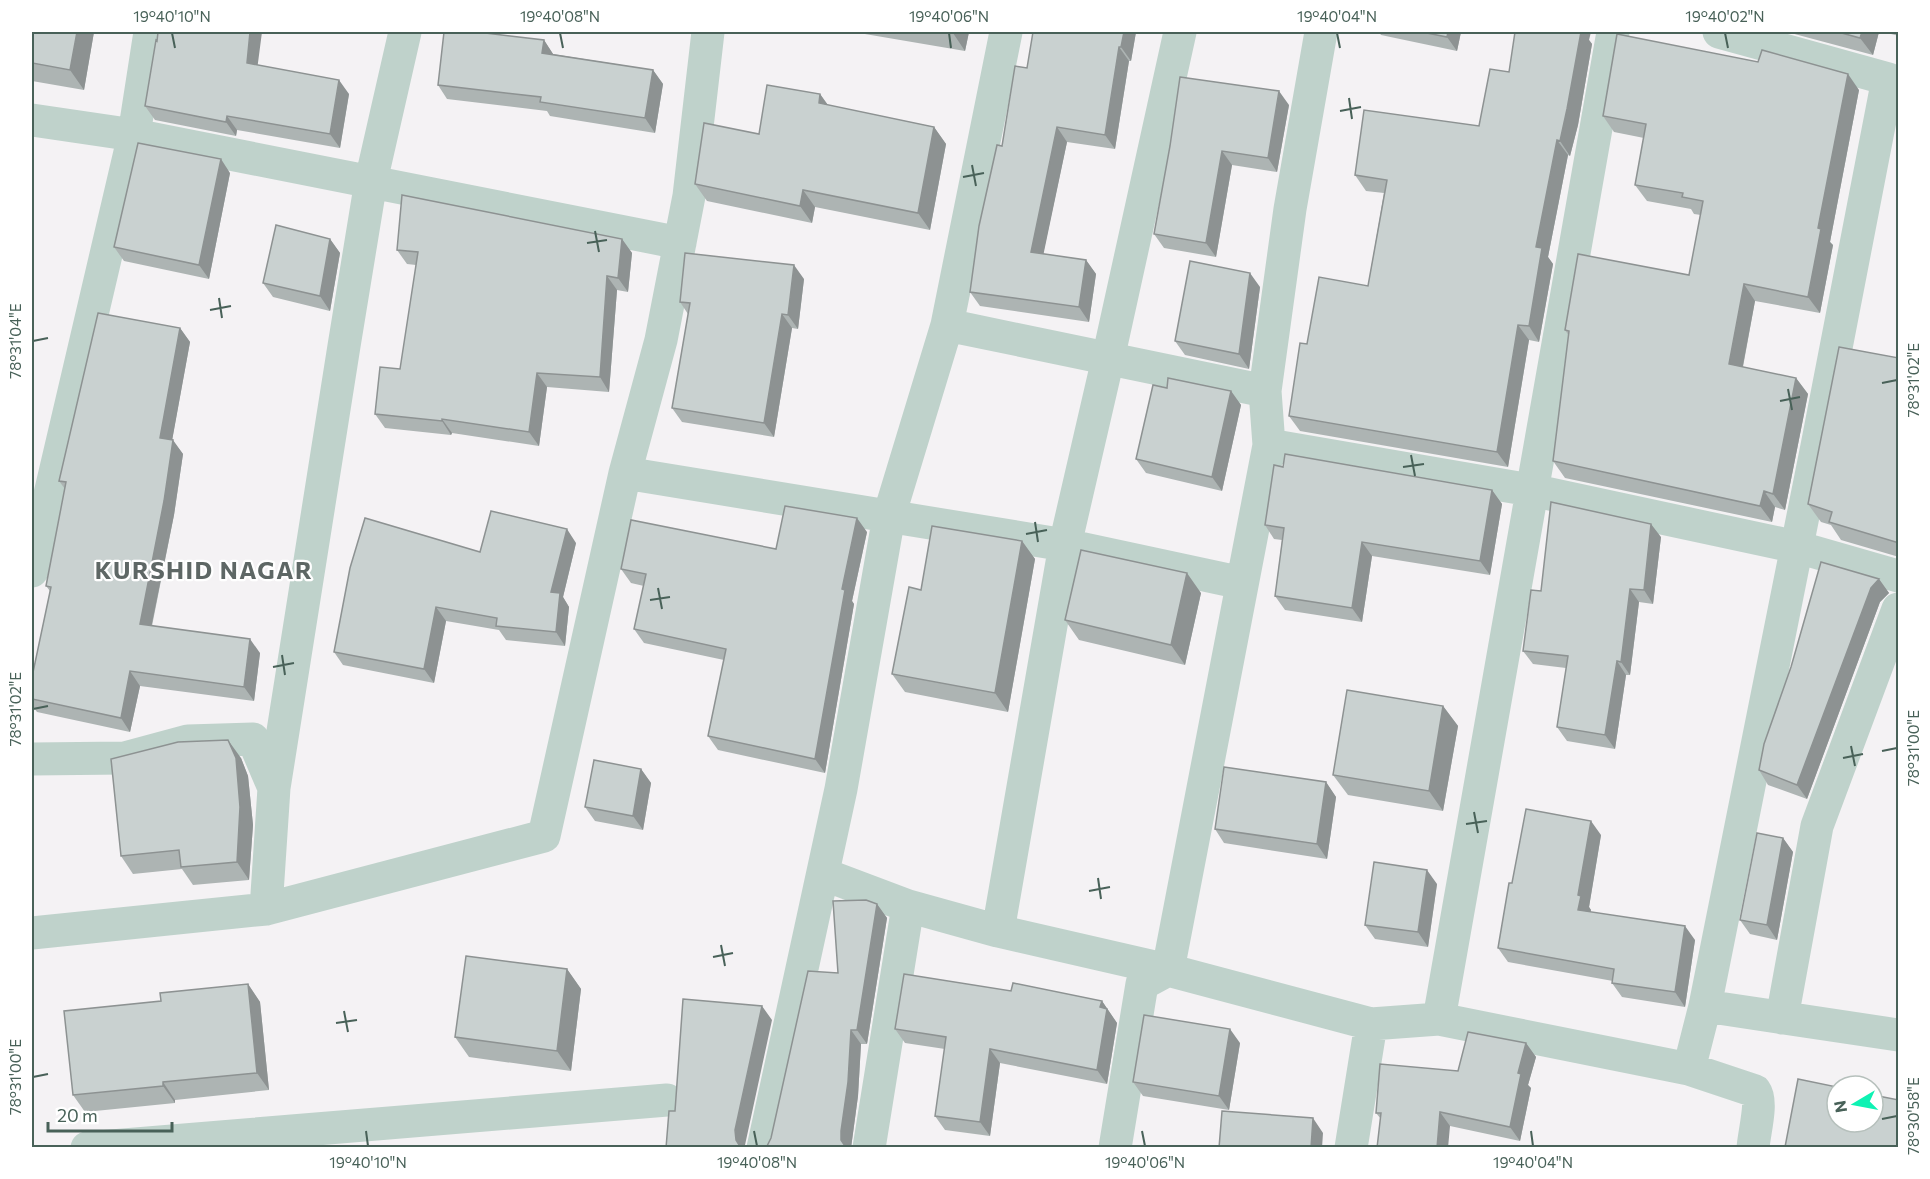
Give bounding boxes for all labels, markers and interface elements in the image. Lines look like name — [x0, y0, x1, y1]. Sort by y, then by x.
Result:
text: 19°40'10"N — [133, 7, 211, 25]
text: 19°40'08"N — [520, 7, 600, 25]
text: 19°40'06"N — [909, 7, 989, 25]
text: 19°40'04"N — [1297, 7, 1377, 25]
text: 19°40'02"N — [1685, 7, 1765, 25]
text: 78°31'04"E — [6, 303, 24, 379]
text: 78°31'02"E — [1904, 343, 1922, 417]
district label: KURSHID NAGAR — [95, 555, 313, 584]
text: 78°31'02"E — [6, 672, 24, 746]
text: 78°31'00"E — [1904, 710, 1922, 786]
text: 78°31'00"E — [6, 1039, 24, 1115]
north arrow — [1825, 1074, 1885, 1134]
text: 78°30'58"E — [1904, 1077, 1922, 1155]
scale bar — [48, 1095, 172, 1133]
text: N — [1829, 1099, 1850, 1114]
text: 20 m — [57, 1104, 98, 1126]
text: 19°40'10"N — [329, 1153, 407, 1171]
text: 19°40'08"N — [717, 1153, 797, 1171]
text: 19°40'06"N — [1105, 1153, 1185, 1171]
text: 19°40'04"N — [1493, 1153, 1573, 1171]

